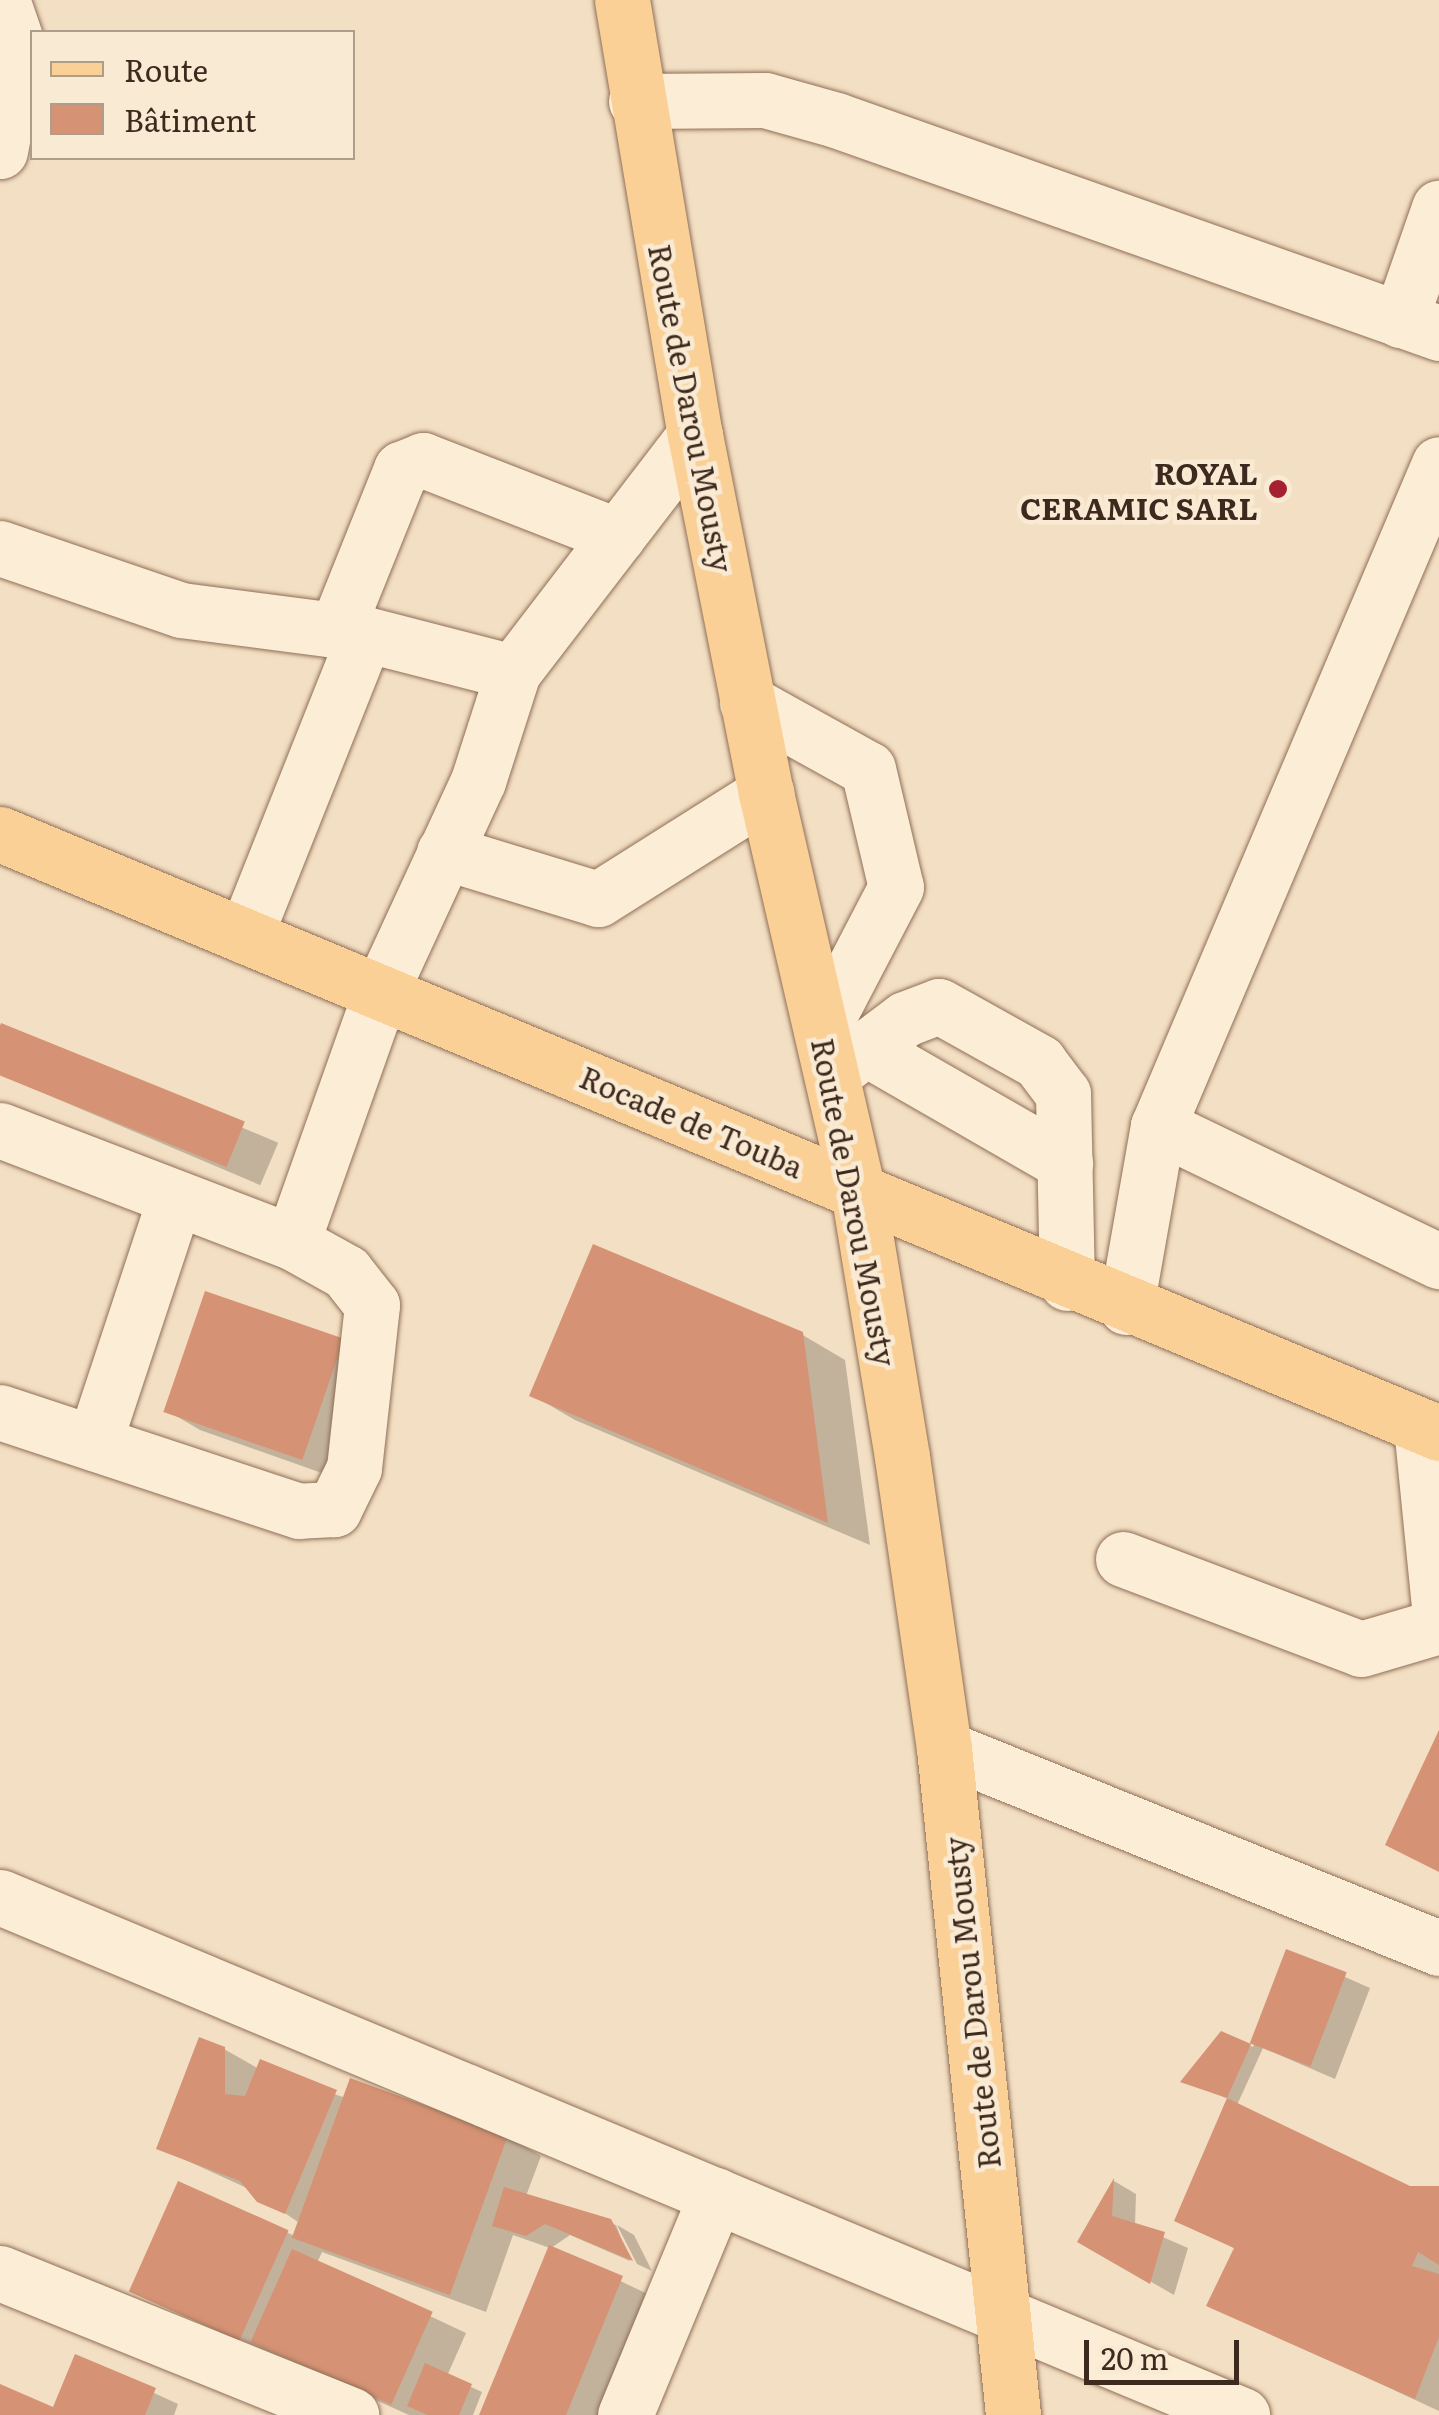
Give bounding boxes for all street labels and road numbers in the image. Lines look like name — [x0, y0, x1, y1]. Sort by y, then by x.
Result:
street label: Route de Darou Mousty — [643, 241, 741, 575]
street label: Route de Darou Mousty — [806, 1035, 904, 1369]
street label: Rocade de Touba — [575, 1058, 809, 1184]
street label: Route de Darou Mousty — [936, 1835, 1006, 2171]

